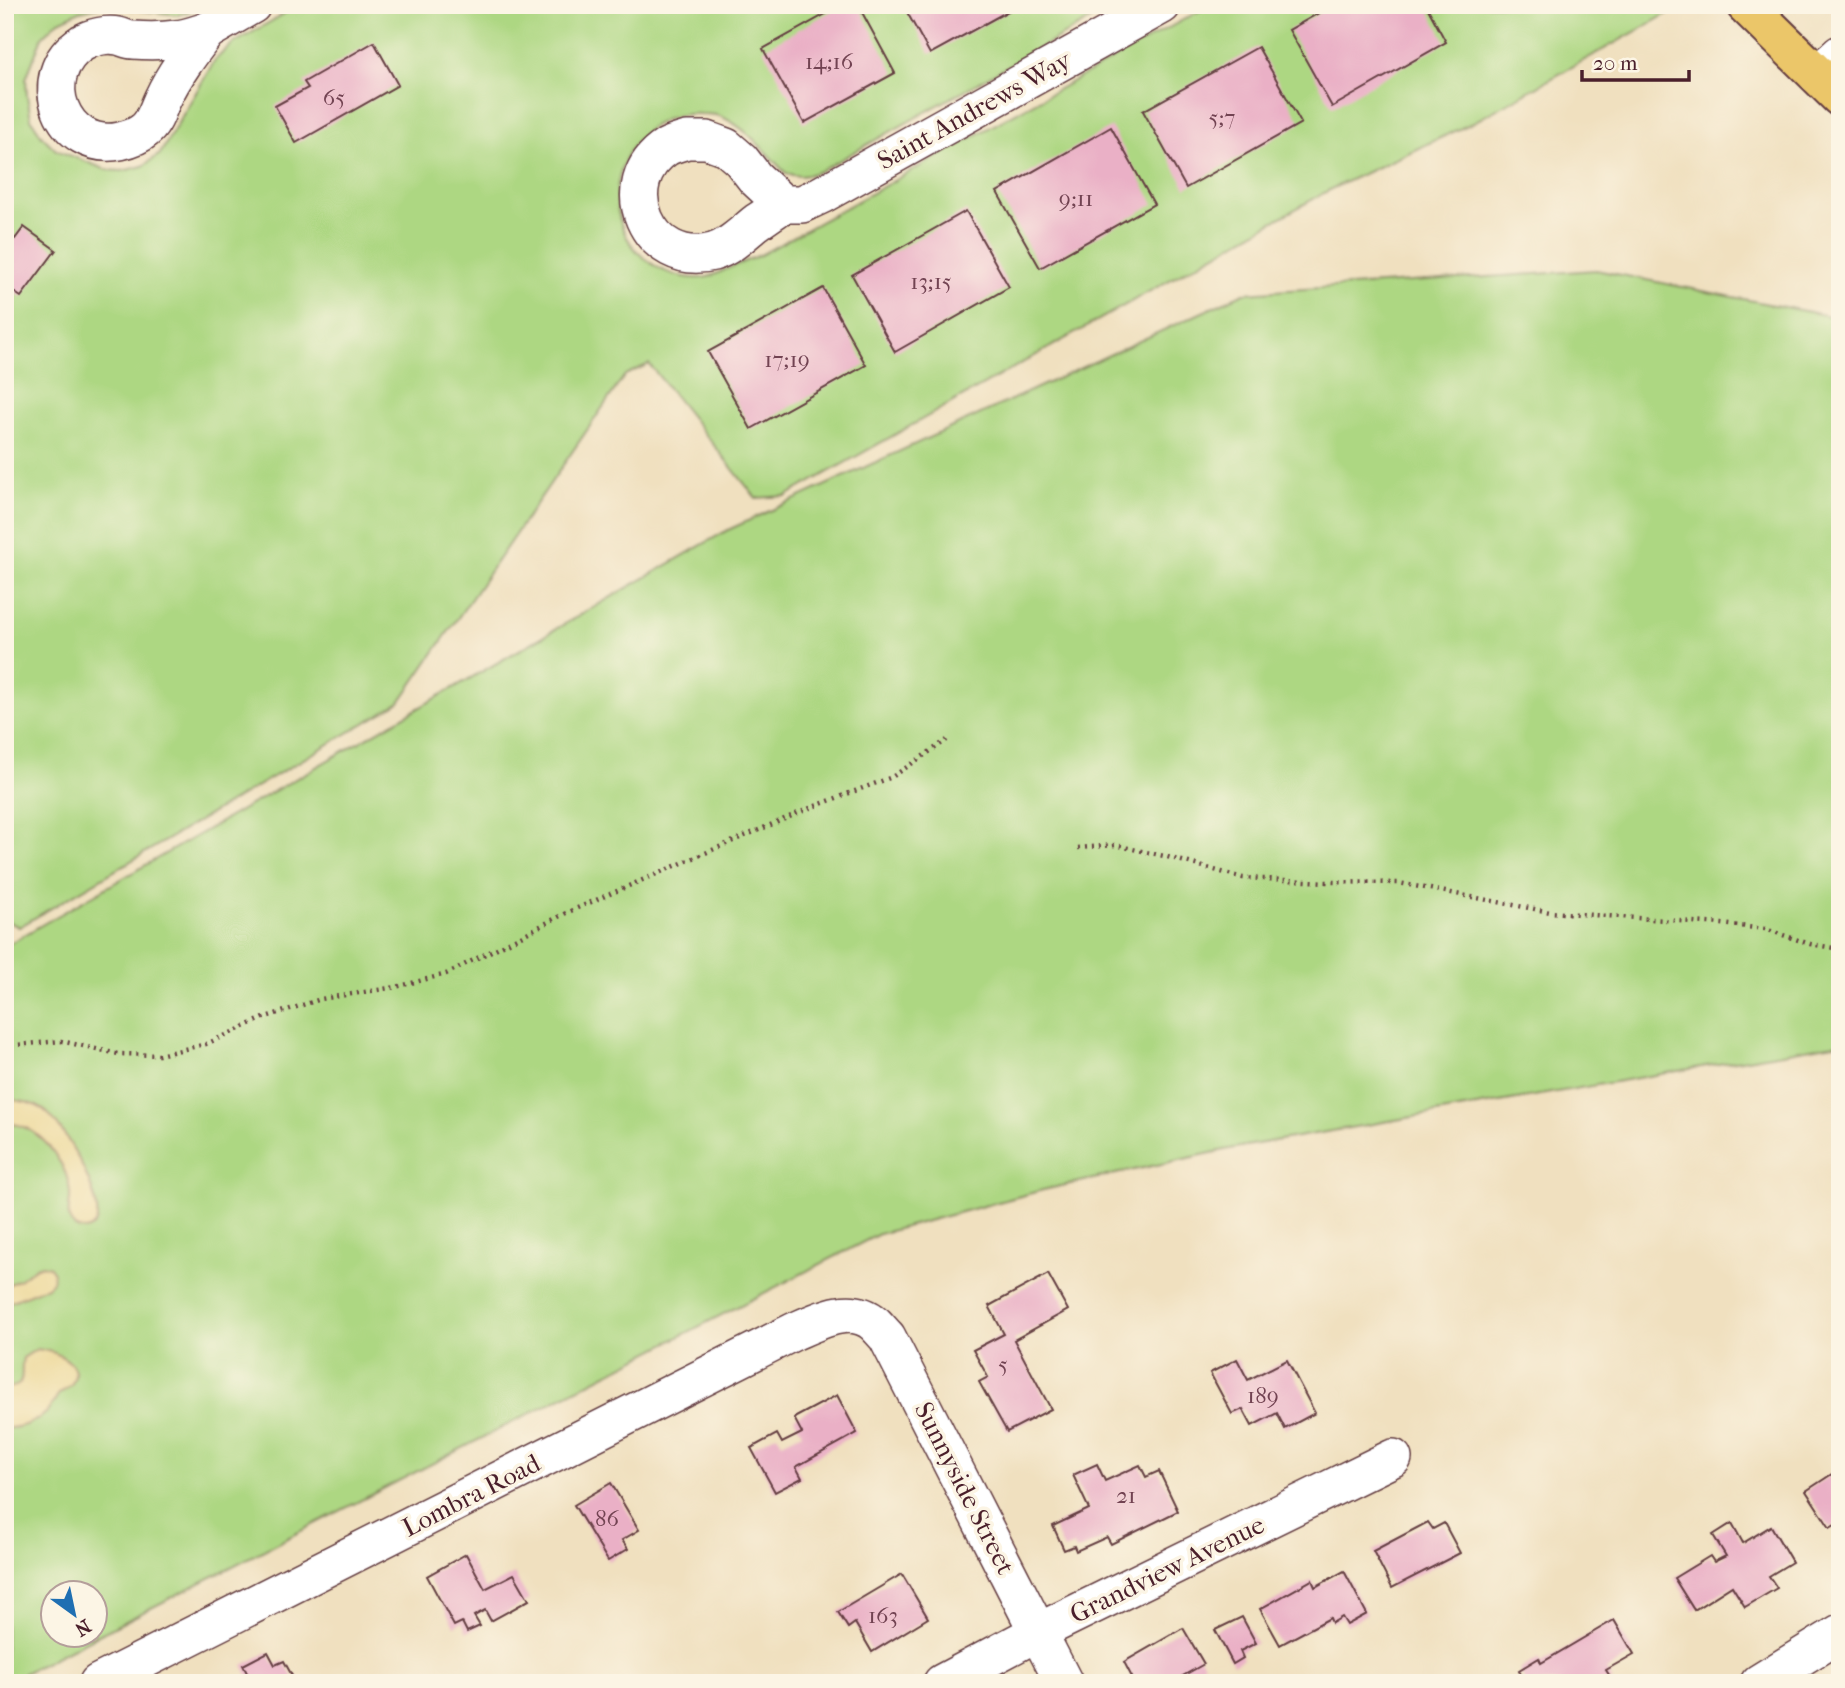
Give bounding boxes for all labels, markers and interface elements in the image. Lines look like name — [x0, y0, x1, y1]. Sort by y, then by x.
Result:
scale bar — [1582, 38, 1689, 82]
street label: Saint Andrews Way — [872, 44, 1077, 176]
house number: 14;16 — [805, 48, 854, 75]
text: 20 m — [1593, 51, 1638, 75]
house number: 65 — [323, 84, 345, 111]
house number: 5;7 — [1209, 104, 1235, 131]
house number: 9;11 — [1059, 185, 1093, 212]
house number: 13;15 — [910, 268, 952, 295]
house number: 17;19 — [764, 346, 810, 373]
house number: 5 — [998, 1351, 1008, 1378]
house number: 189 — [1247, 1382, 1279, 1409]
street label: Sunnyside Street — [908, 1397, 1022, 1580]
street label: Lombra Road — [397, 1447, 546, 1543]
house number: 21 — [1116, 1482, 1136, 1509]
house number: 86 — [595, 1505, 620, 1532]
street label: Grandview Avenue — [1065, 1509, 1270, 1630]
north arrow — [38, 1580, 108, 1650]
house number: 163 — [868, 1602, 898, 1629]
text: N — [70, 1614, 95, 1641]

